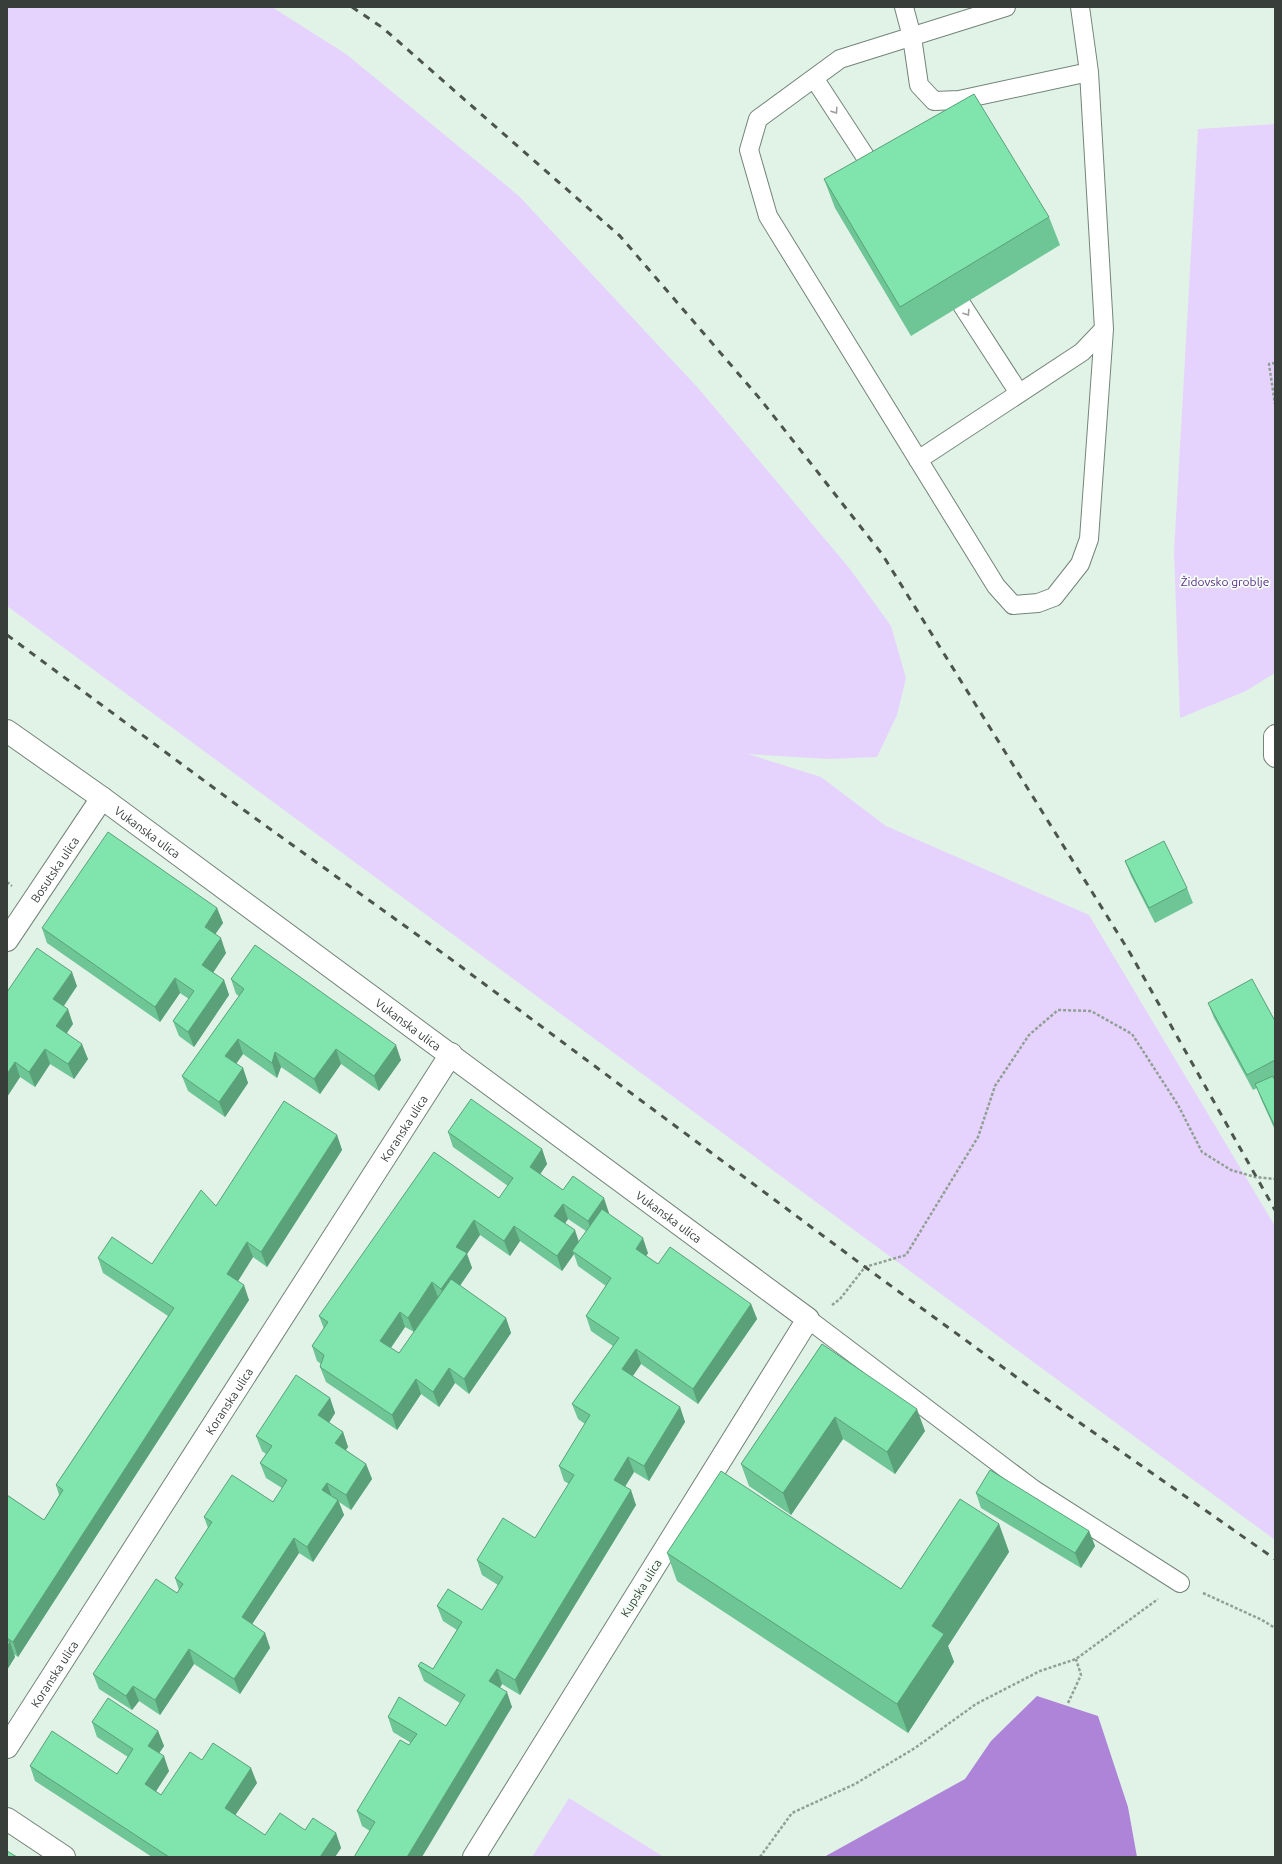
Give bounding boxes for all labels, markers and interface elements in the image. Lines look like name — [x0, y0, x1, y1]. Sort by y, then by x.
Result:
one-way arrow — [831, 107, 838, 114]
one-way arrow — [963, 309, 970, 316]
park label: Židovsko groblje — [1181, 575, 1269, 588]
street label: Vukanska ulica — [112, 803, 183, 860]
street label: Bosutska ulica — [28, 834, 81, 905]
street label: Vukanska ulica — [373, 996, 444, 1053]
street label: Koranska ulica — [377, 1092, 430, 1164]
street label: Vukanska ulica — [634, 1188, 704, 1245]
street label: Koranska ulica — [203, 1365, 255, 1437]
street label: Kupska ulica — [618, 1557, 664, 1619]
street label: Koranska ulica — [28, 1638, 80, 1710]

